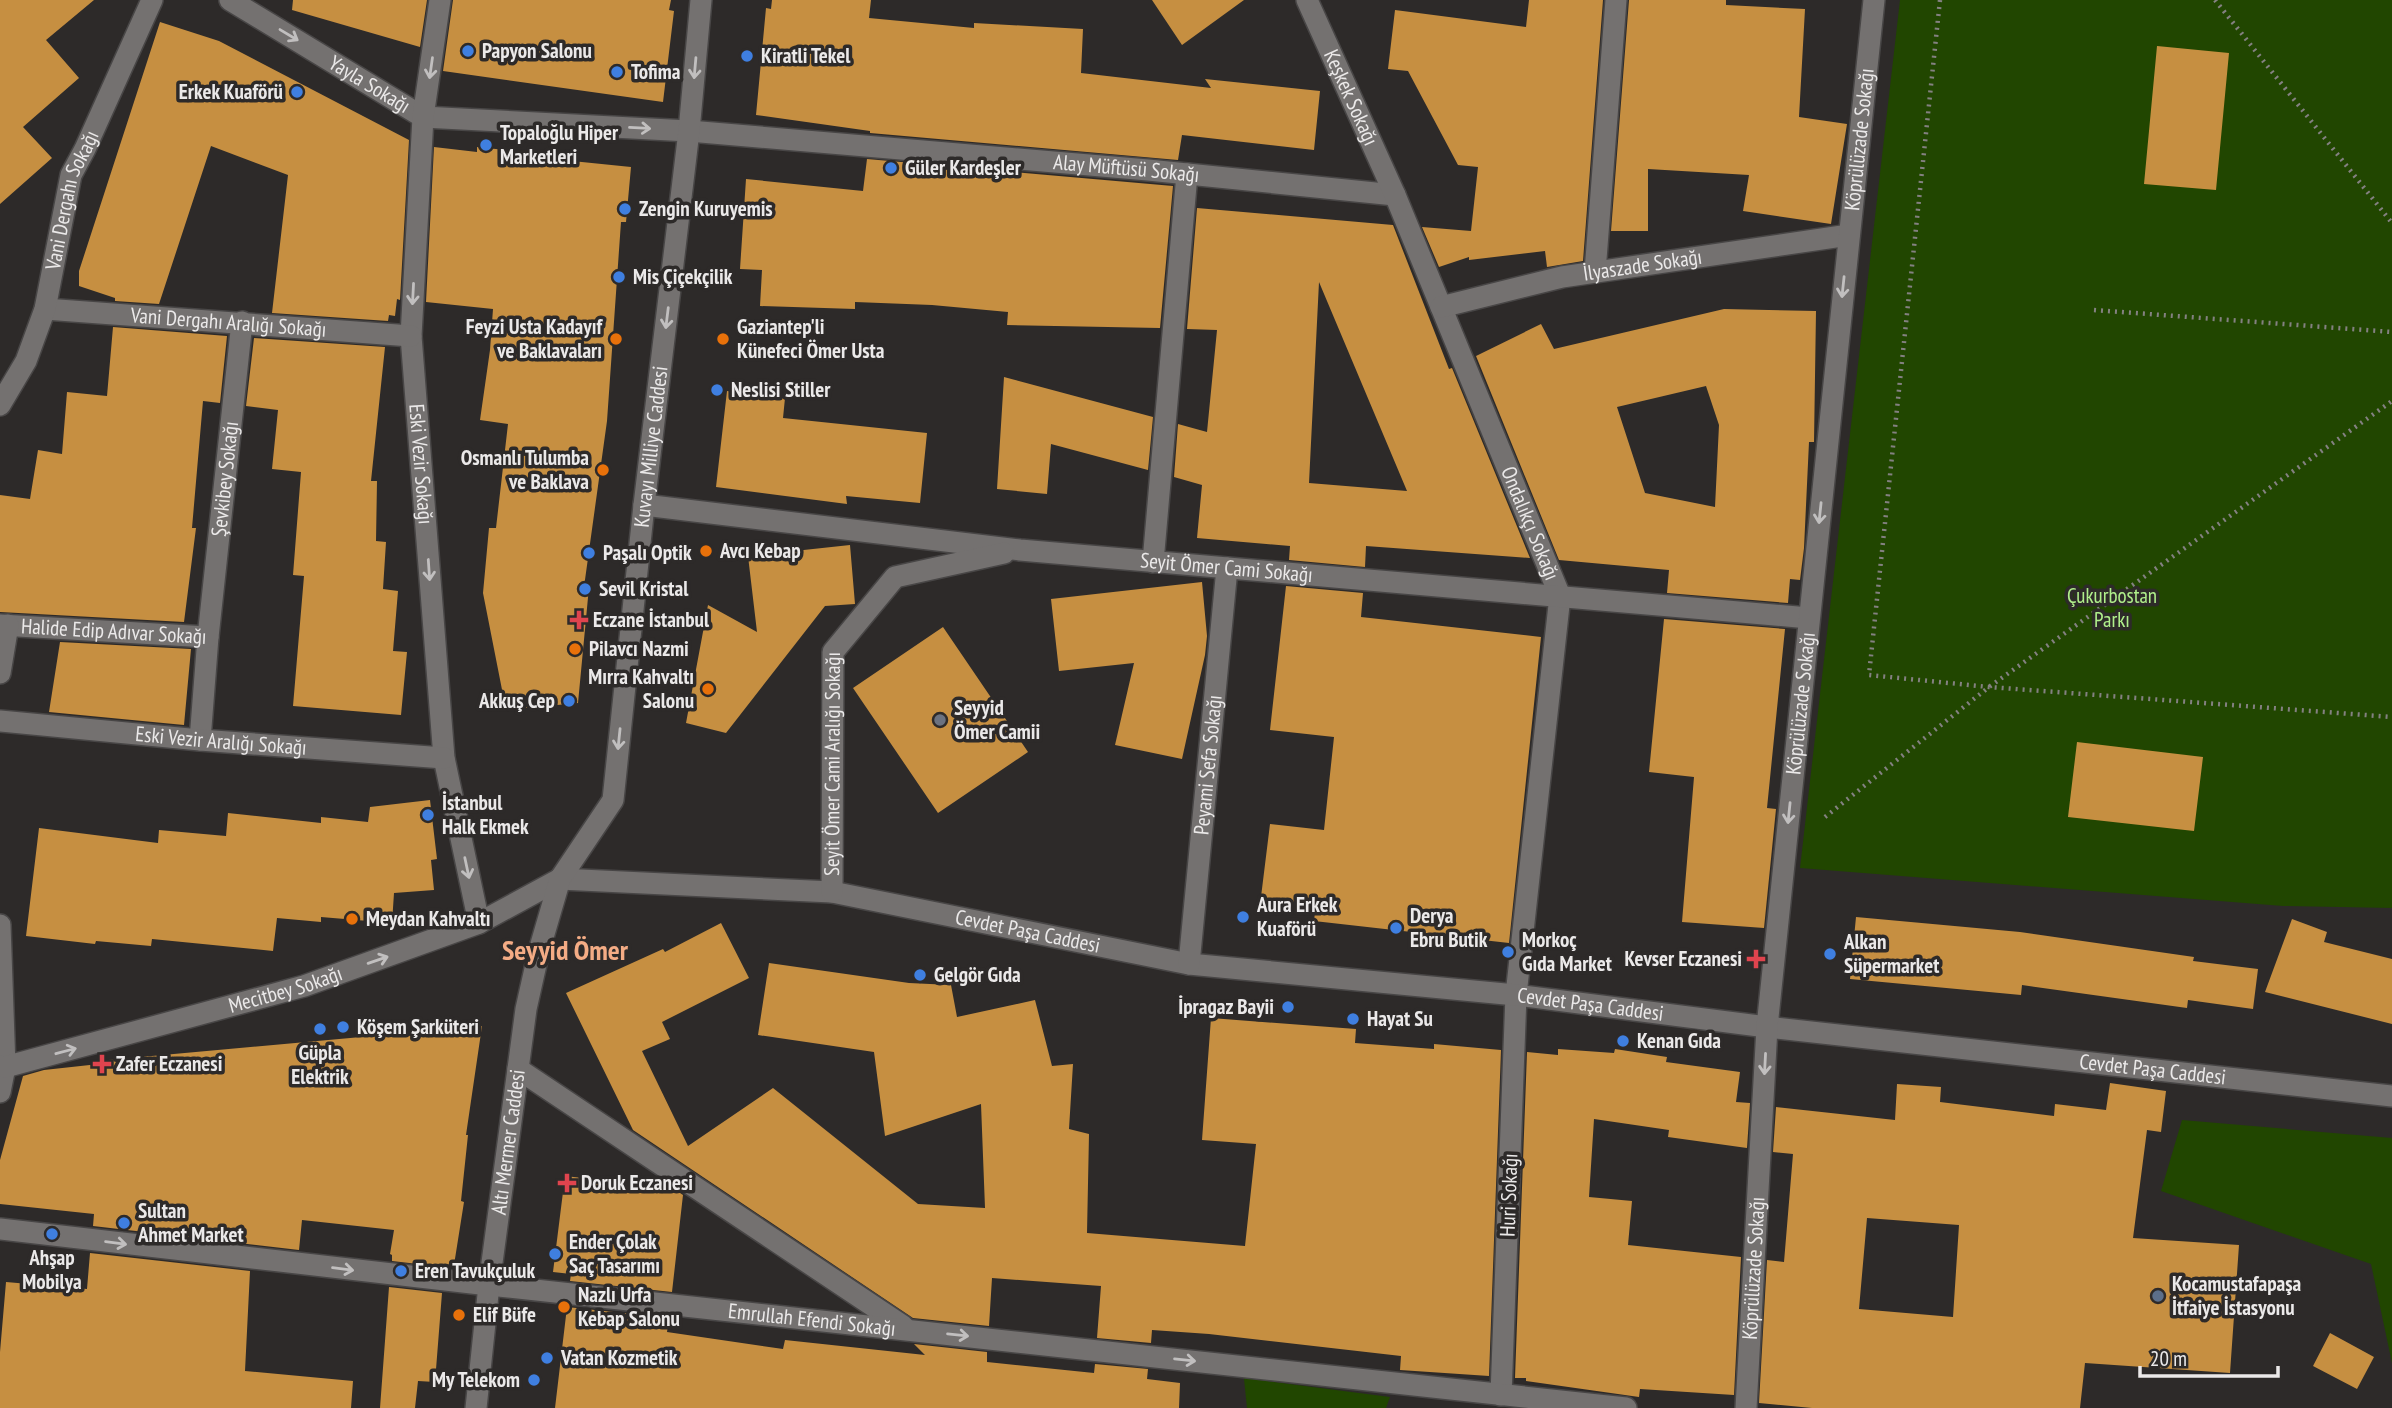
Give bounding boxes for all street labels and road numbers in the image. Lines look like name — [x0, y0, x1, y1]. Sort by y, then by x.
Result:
street label: Keşkek Sokağı — [1318, 45, 1385, 150]
street label: Yayla Sokağı — [324, 49, 415, 119]
street label: Köprülüzade Sokağı — [1838, 67, 1880, 212]
street label: Vani Dergahı Sokağı — [39, 126, 105, 273]
street label: Alay Müftüsü Sokağı — [1052, 148, 1201, 188]
street label: İlyaszade Sokağı — [1581, 243, 1704, 287]
street label: Vani Dergahı Aralığı Sokağı — [129, 301, 327, 343]
street label: Kuvayı Milliye Caddesi — [628, 365, 674, 529]
street label: Eski Vezir Sokağı — [403, 403, 440, 525]
street label: Şevkibey Sokağı — [205, 420, 244, 538]
street label: Ondalıkçı Sokağı — [1495, 462, 1566, 584]
street label: Seyit Ömer Cami Sokağı — [1139, 546, 1314, 588]
street label: Halide Edip Adıvar Sokağı — [20, 612, 207, 650]
street label: Köprülüzade Sokağı — [1779, 631, 1821, 776]
street label: Seyit Ömer Cami Aralığı Sokağı — [818, 652, 846, 876]
street label: Peyami Sefa Sokağı — [1187, 694, 1228, 836]
street label: Eski Vezir Aralığı Sokağı — [134, 720, 308, 761]
street label: Cevdet Paşa Caddesi — [953, 903, 1103, 959]
street label: Meсitbey Sokağı — [225, 959, 346, 1019]
street label: Cevdet Paşa Caddesi — [1516, 981, 1665, 1027]
street label: Cevdet Paşa Caddesi — [2078, 1048, 2227, 1091]
street label: Altı Mermer Caddesi — [485, 1068, 531, 1216]
street label: Huri Sokağı — [1494, 1153, 1523, 1237]
street label: Köprülüzade Sokağı — [1736, 1196, 1771, 1340]
street label: Emrullah Efendi Sokağı — [727, 1297, 897, 1342]

